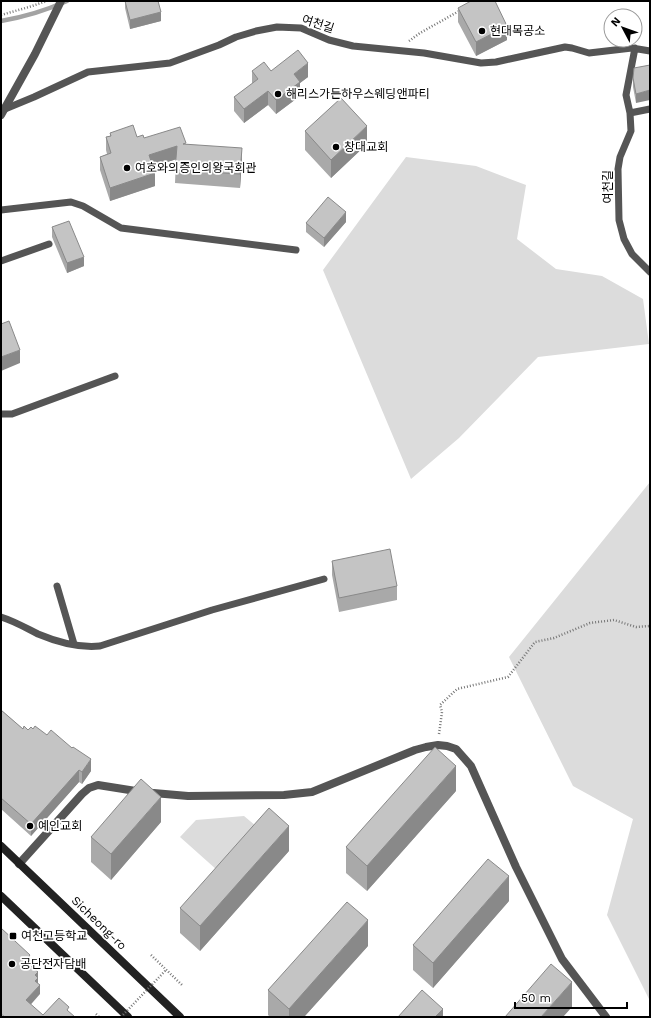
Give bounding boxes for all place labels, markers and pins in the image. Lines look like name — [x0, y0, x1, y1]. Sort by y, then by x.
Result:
place label: 현대목공소 — [490, 24, 545, 38]
marker: 현대목공소 — [477, 26, 487, 36]
place label: 해리스가든하우스웨딩앤파티 — [286, 87, 430, 101]
marker: 해리스가든하우스웨딩앤파티 — [273, 89, 283, 99]
place label: 창대교회 — [344, 140, 388, 154]
marker: 창대교회 — [331, 142, 341, 152]
place label: 여호와의증인의왕국회관 — [135, 161, 256, 175]
marker: 여호와의증인의왕국회관 — [122, 163, 132, 173]
place label: 예인교회 — [38, 819, 82, 833]
marker: 예인교회 — [25, 821, 35, 831]
place label: 여천고등학교 — [21, 929, 87, 943]
marker: 여천고등학교 — [8, 931, 18, 941]
place label: 공단전자담배 — [20, 957, 86, 971]
marker: 공단전자담배 — [7, 959, 17, 969]

